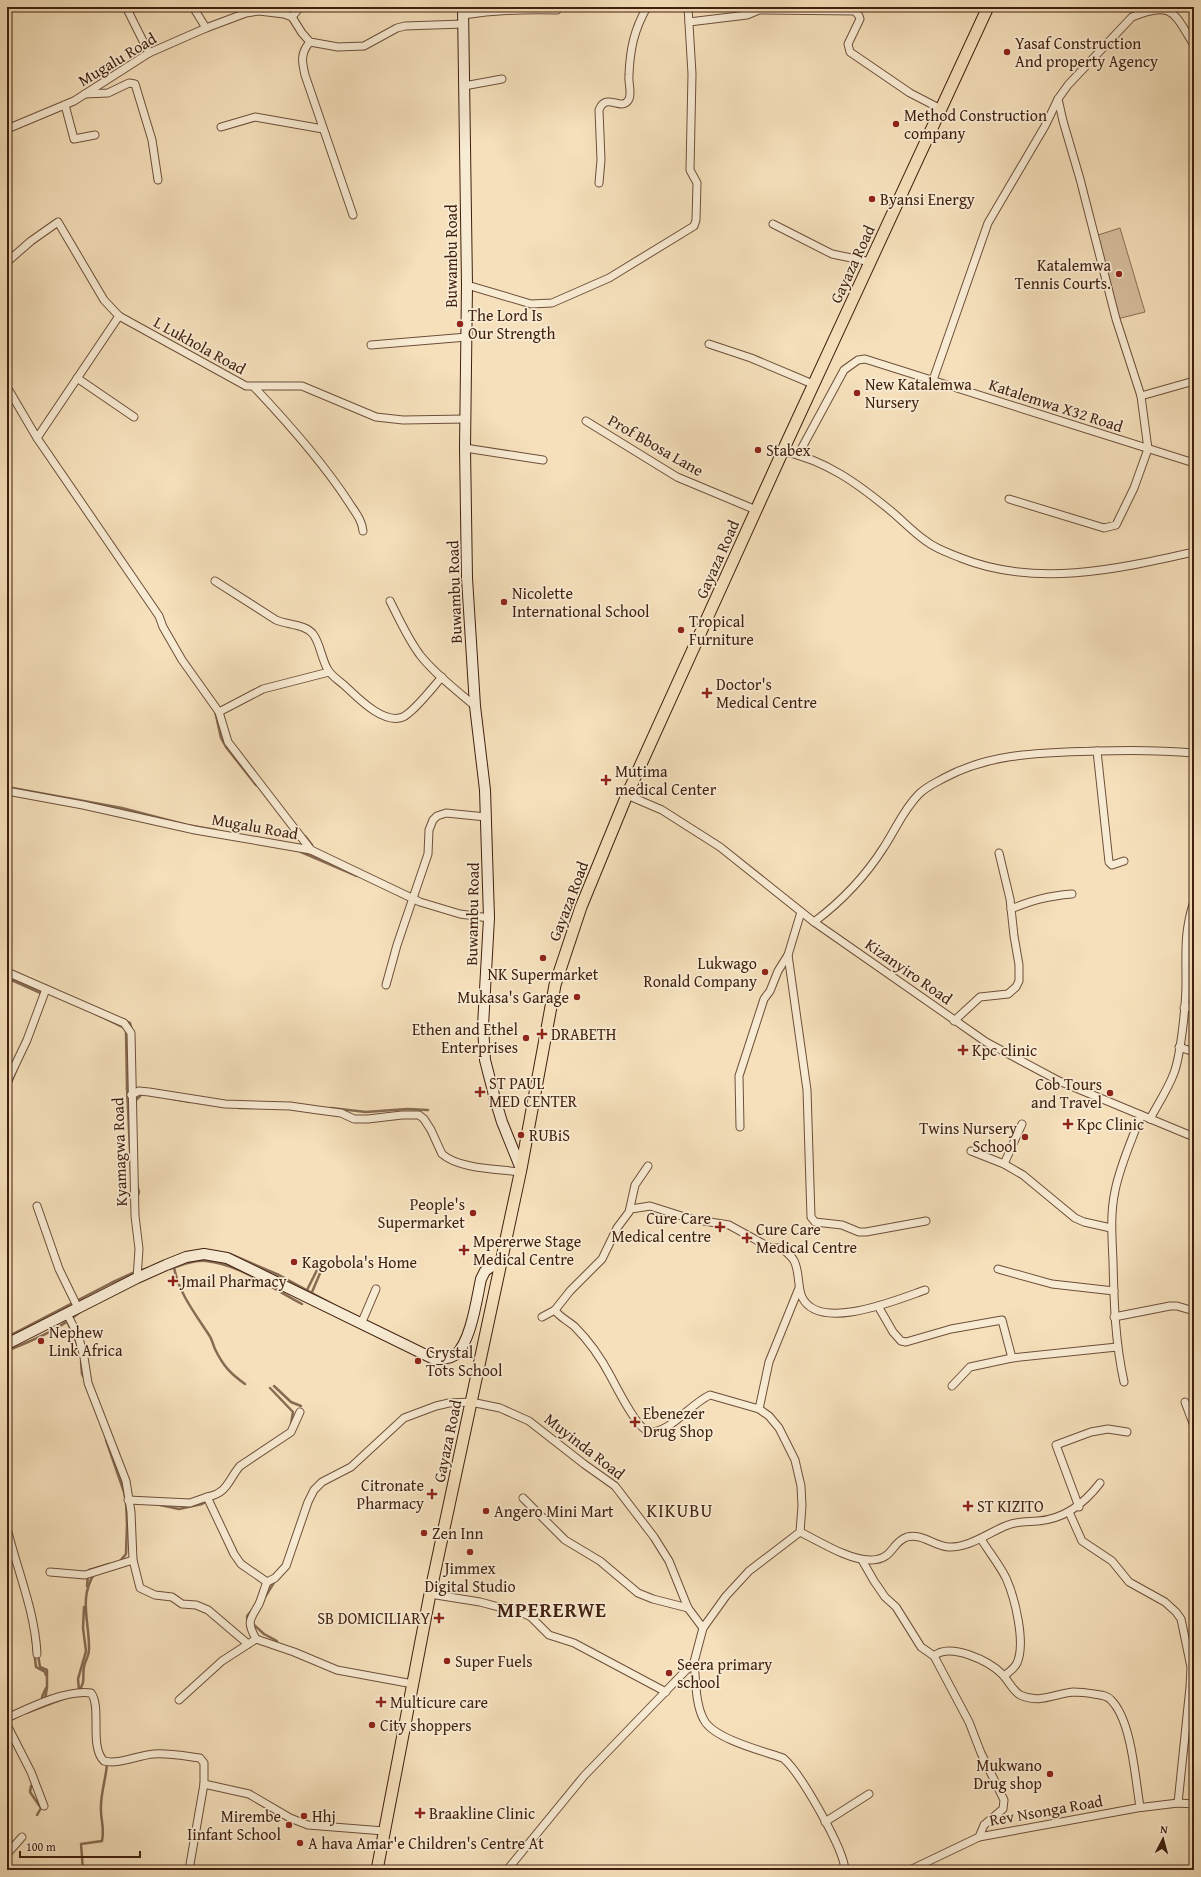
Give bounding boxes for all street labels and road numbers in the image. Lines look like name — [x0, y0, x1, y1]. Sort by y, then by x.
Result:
street label: Mugalu Road — [73, 26, 161, 92]
street label: Buwambu Road — [439, 204, 463, 308]
street label: Gayaza Road — [823, 221, 881, 307]
street label: L Lukhola Road — [150, 310, 251, 380]
street label: Katalemwa X32 Road — [986, 372, 1127, 438]
street label: Prof Bbosa Lane — [604, 408, 708, 482]
street label: Gayaza Road — [689, 515, 745, 602]
street label: Buwambu Road — [440, 539, 468, 644]
street label: Mugalu Road — [210, 807, 301, 845]
street label: Gayaza Road — [542, 857, 594, 944]
street label: Buwambu Road — [459, 862, 485, 966]
street label: Kizanyiro Road — [861, 932, 958, 1010]
street label: Kyamagwa Road — [105, 1097, 133, 1207]
street label: Gayaza Road — [427, 1397, 468, 1485]
street label: Muyinda Road — [540, 1407, 631, 1485]
street label: Rev Nsonga Road — [987, 1788, 1105, 1832]

